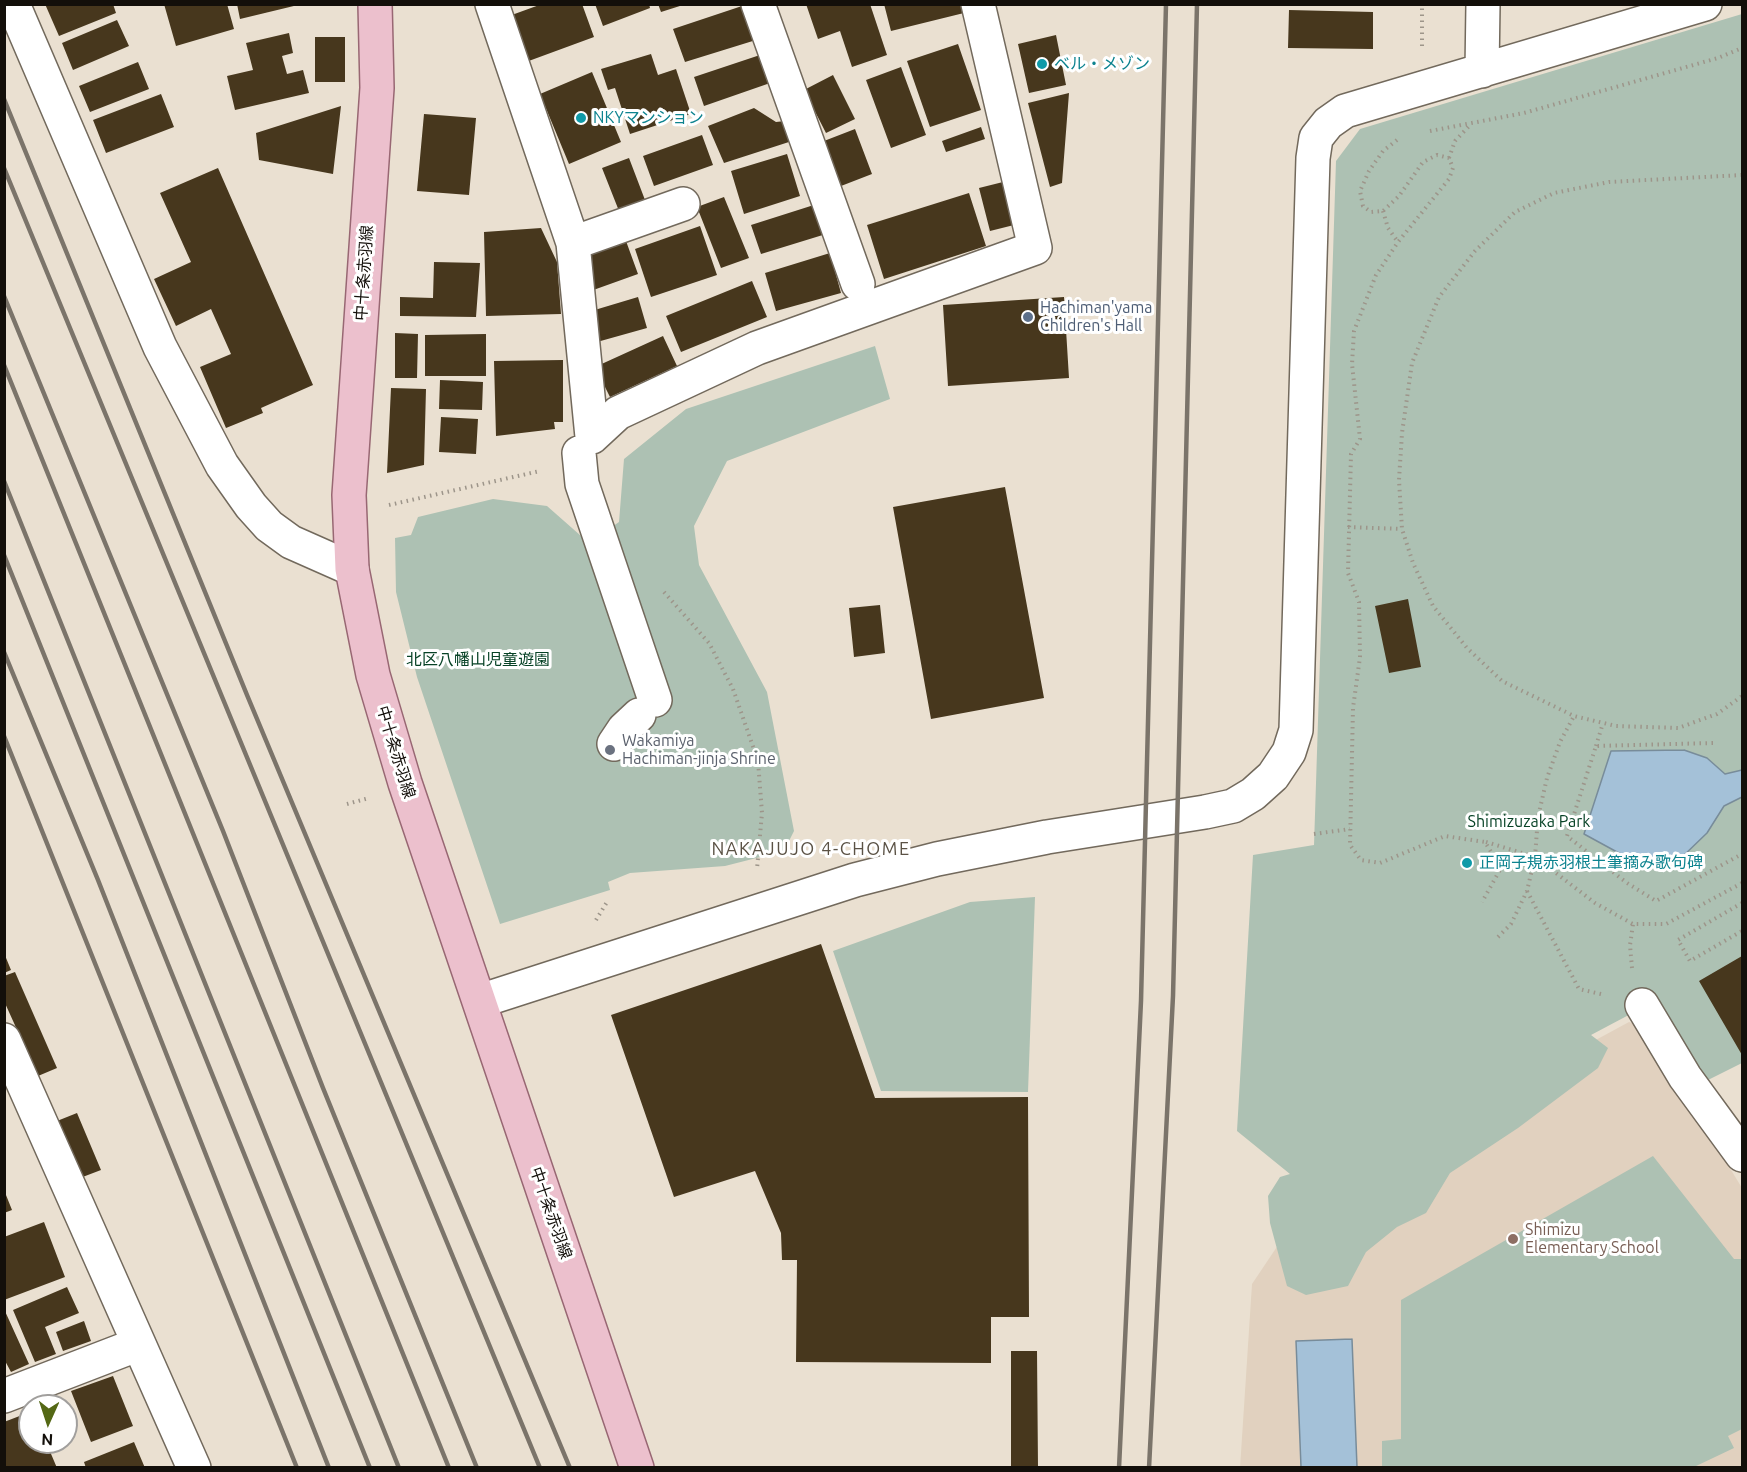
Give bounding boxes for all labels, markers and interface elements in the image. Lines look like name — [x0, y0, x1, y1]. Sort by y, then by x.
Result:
place label: ベル・メゾン — [1054, 54, 1150, 74]
marker: ベル・メゾン — [1035, 57, 1049, 71]
place label: NKYマンション — [593, 108, 704, 128]
marker: NKYマンション — [574, 111, 588, 125]
street label: 中十条赤羽線 — [351, 224, 377, 322]
place label: Hachiman'yama Children's Hall — [1040, 298, 1152, 336]
marker: Hachiman'yama Children's Hall — [1021, 310, 1035, 324]
park label: 北区八幡山児童遊園 — [406, 650, 550, 670]
street label: 中十条赤羽線 — [373, 703, 419, 801]
place label: Wakamiya Hachiman-jinja Shrine — [622, 731, 776, 769]
marker: Wakamiya Hachiman-jinja Shrine — [603, 743, 617, 757]
park label: Shimizuzaka Park — [1468, 812, 1590, 832]
district label: NAKAJUJO 4-CHOME — [711, 838, 911, 860]
place label: 正岡子規赤羽根土筆摘み歌句碑 — [1479, 853, 1703, 873]
marker: 正岡子規赤羽根土筆摘み歌句碑 — [1460, 856, 1474, 870]
street label: 中十条赤羽線 — [526, 1164, 576, 1262]
place label: Shimizu Elementary School — [1525, 1220, 1659, 1258]
marker: Shimizu Elementary School — [1506, 1232, 1520, 1246]
north arrow — [18, 1394, 78, 1454]
text: N — [41, 1431, 54, 1449]

